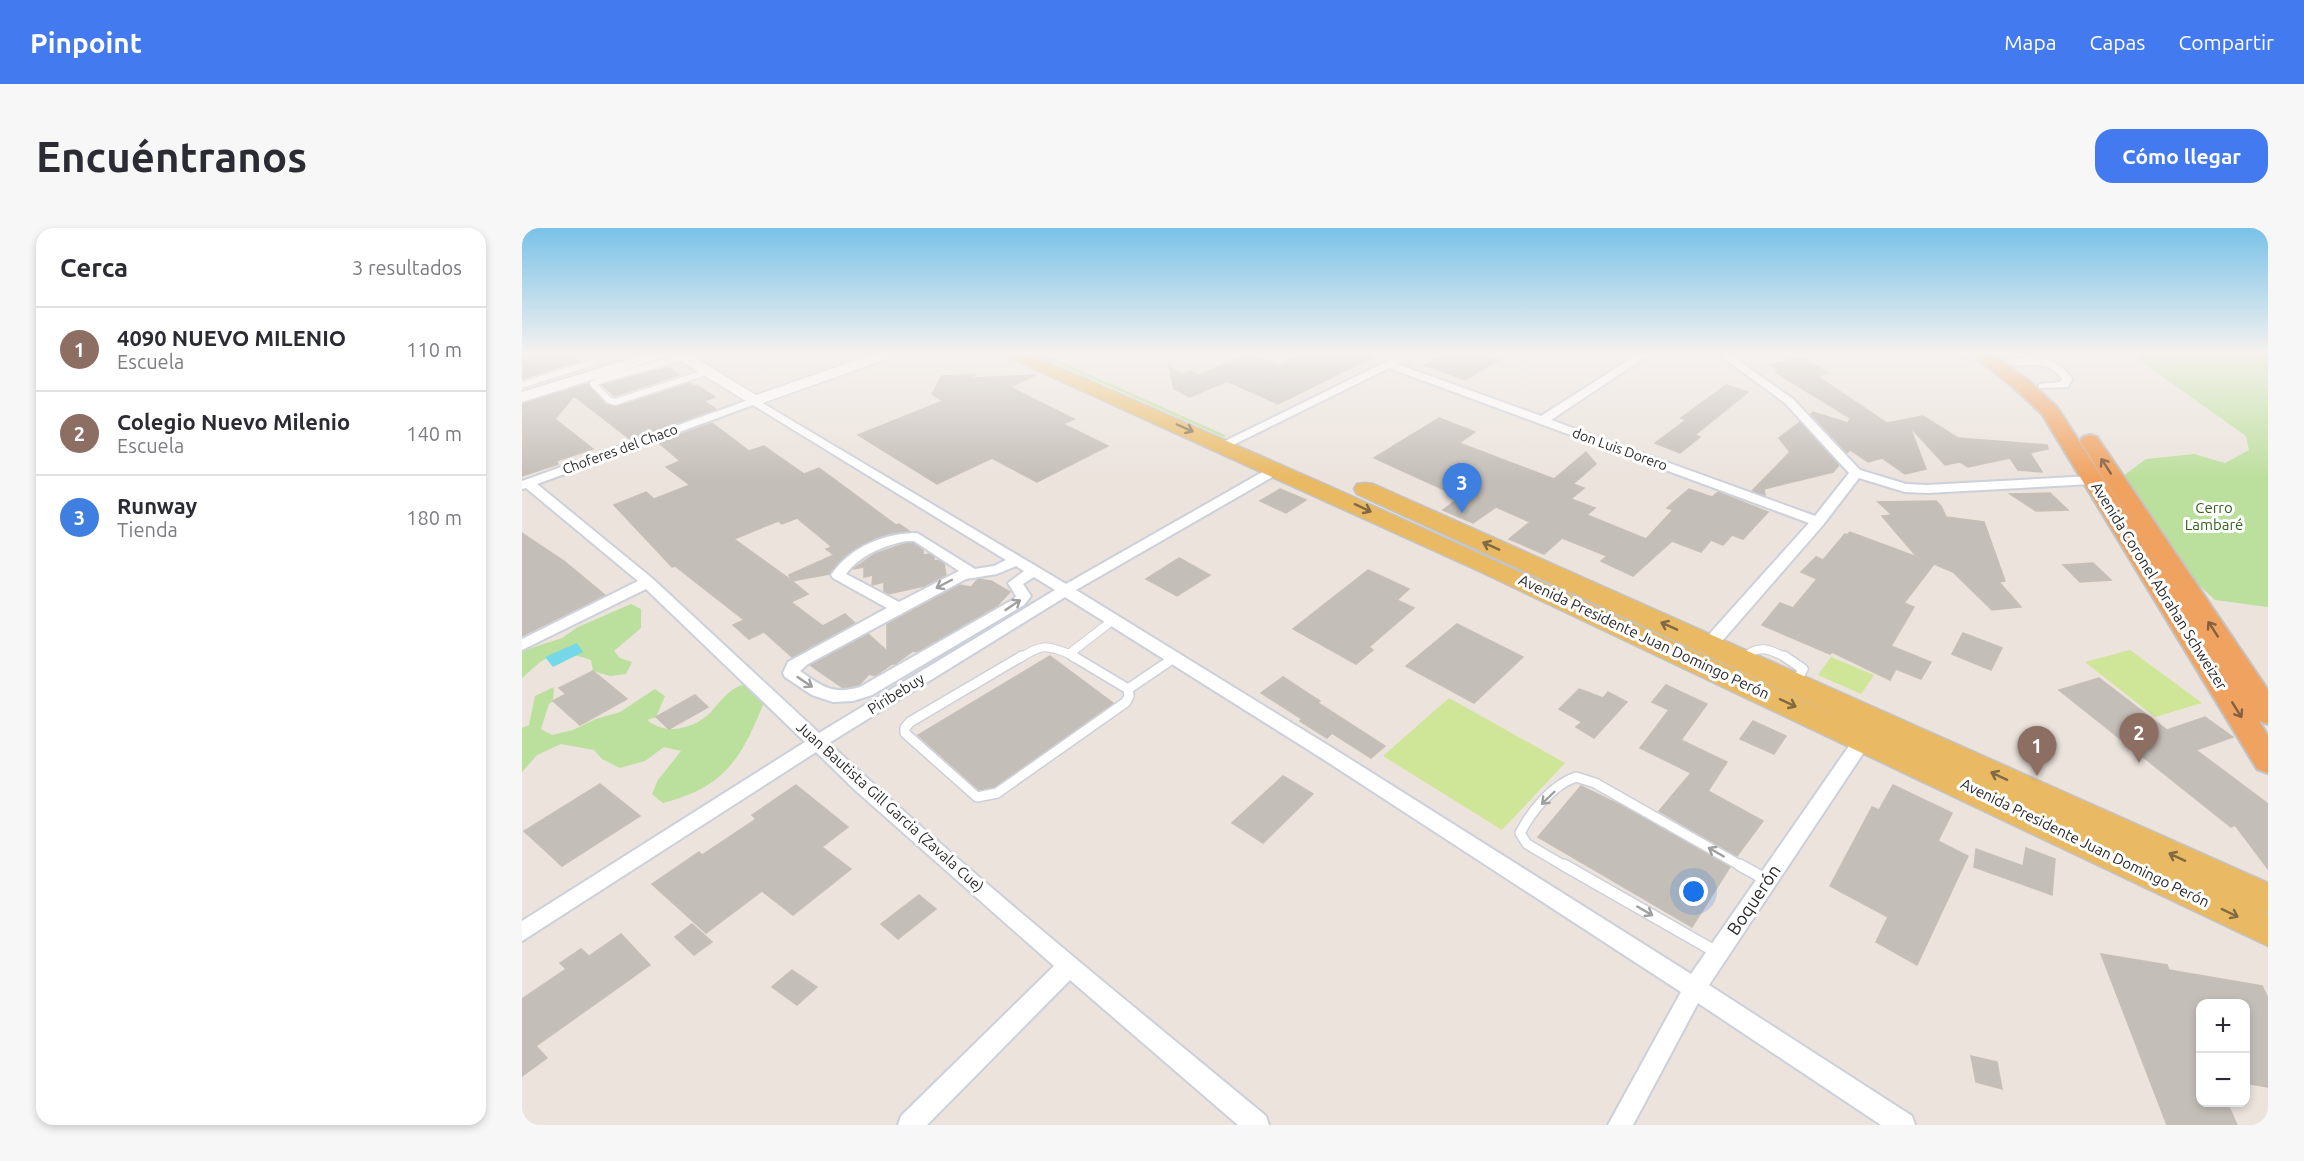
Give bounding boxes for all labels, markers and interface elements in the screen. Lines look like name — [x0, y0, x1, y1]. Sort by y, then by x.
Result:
text: Pinpoint — [30, 27, 142, 58]
text: Mapa — [2004, 30, 2056, 54]
text: Capas — [2089, 30, 2145, 54]
text: Compartir — [2178, 30, 2274, 54]
button: Cómo llegar — [2095, 129, 2268, 183]
text: Encuéntranos — [36, 133, 307, 180]
text: Cerca — [60, 253, 128, 282]
text: 3 resultados — [352, 256, 462, 279]
text: 4090 NUEVO MILENIO — [117, 325, 346, 350]
text: 1 — [74, 338, 85, 361]
text: 110 m — [406, 338, 462, 361]
text: Escuela — [117, 350, 184, 373]
text: Colegio Nuevo Milenio — [117, 409, 350, 434]
street label: Choferes del Chaco — [560, 421, 680, 477]
text: 2 — [74, 422, 85, 445]
text: 140 m — [406, 422, 462, 445]
one-way arrow — [1175, 423, 1193, 434]
street label: don Luis Dorero — [1570, 424, 1670, 474]
text: Escuela — [117, 434, 184, 457]
one-way arrow — [2100, 458, 2112, 475]
pin: 3 — [1442, 464, 1482, 513]
street label: Avenida Coronel Abrahan Schweizer — [2088, 479, 2231, 693]
text: Runway — [117, 493, 197, 518]
park label: Cerro Lambaré — [2185, 499, 2243, 533]
one-way arrow — [1353, 503, 1371, 515]
text: 3 — [74, 506, 85, 529]
text: 180 m — [406, 506, 462, 529]
text: Tienda — [117, 518, 178, 541]
one-way arrow — [1483, 539, 1501, 551]
street label: Avenida Presidente Juan Domingo Perón — [1516, 571, 1772, 702]
one-way arrow — [936, 578, 953, 590]
one-way arrow — [1004, 599, 1020, 611]
one-way arrow — [1660, 620, 1679, 631]
one-way arrow — [2207, 621, 2219, 638]
street label: Piribebuy — [864, 670, 927, 718]
one-way arrow — [796, 676, 813, 688]
one-way arrow — [1779, 698, 1797, 709]
one-way arrow — [2231, 701, 2243, 718]
pin: 2 — [2120, 714, 2158, 763]
street label: Juan Bautista Gill Garcia (Zavala Cue) — [793, 718, 987, 895]
pin: 1 — [2018, 726, 2056, 776]
one-way arrow — [1991, 770, 2009, 781]
street label: Avenida Presidente Juan Domingo Perón — [1958, 775, 2212, 910]
one-way arrow — [1541, 791, 1556, 805]
one-way arrow — [1708, 846, 1725, 858]
one-way arrow — [2168, 851, 2186, 863]
street label: Boquerón — [1722, 861, 1784, 938]
your location — [1679, 877, 1708, 906]
one-way arrow — [1636, 906, 1654, 917]
one-way arrow — [2220, 907, 2238, 919]
map controls — [2196, 999, 2250, 1107]
button: + — [2196, 999, 2250, 1053]
button: − — [2196, 1053, 2250, 1107]

